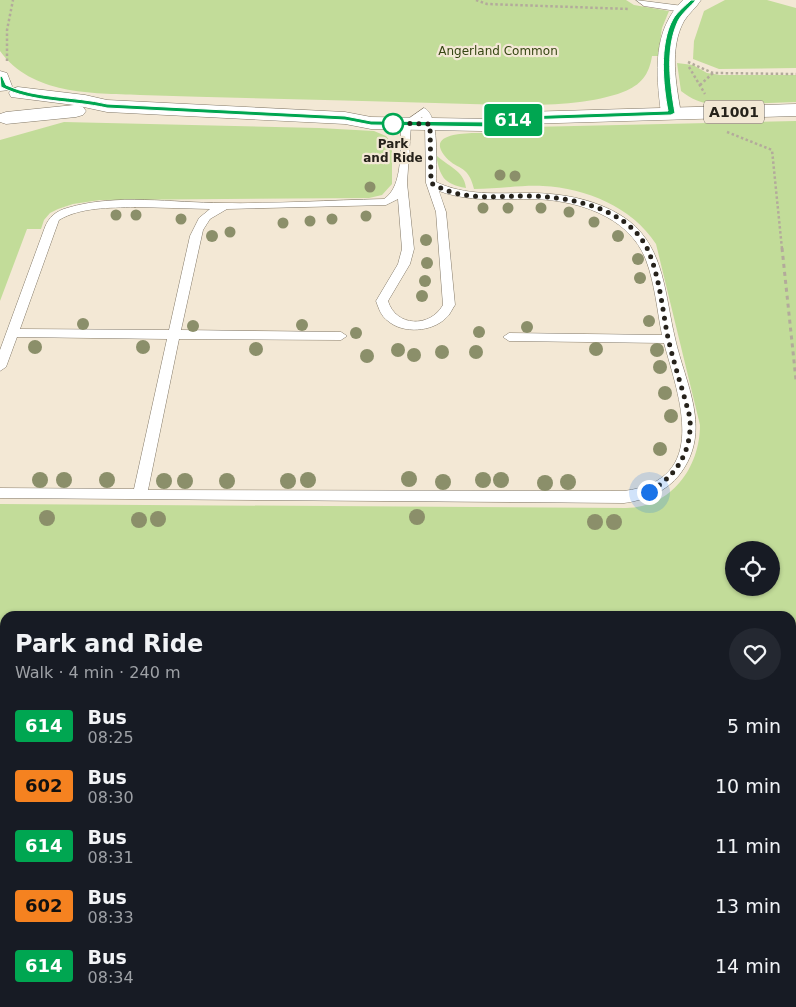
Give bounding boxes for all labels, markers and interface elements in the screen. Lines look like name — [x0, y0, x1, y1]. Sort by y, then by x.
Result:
park label: Angerland Common — [438, 44, 558, 58]
road number: A1001 — [704, 100, 764, 124]
line badge: 614 — [484, 104, 542, 136]
text: 614 — [494, 109, 532, 130]
marker: Park and Ride — [382, 113, 404, 135]
place label: Park and Ride — [363, 137, 423, 165]
your location — [637, 480, 662, 505]
map controls — [725, 541, 780, 596]
button: locate — [725, 541, 780, 596]
button: heart — [729, 628, 781, 680]
text: Park and Ride — [15, 630, 203, 658]
text: Walk · 4 min · 240 m — [15, 663, 180, 682]
text: Bus — [88, 706, 127, 728]
text: 614 — [25, 715, 63, 736]
text: 5 min — [727, 715, 781, 737]
text: 08:25 — [88, 728, 134, 747]
text: Bus — [88, 766, 127, 788]
text: 602 — [25, 775, 63, 796]
text: 10 min — [715, 775, 781, 797]
text: 08:30 — [88, 788, 134, 807]
text: Bus — [88, 826, 127, 848]
text: 614 — [25, 835, 63, 856]
text: 11 min — [715, 835, 781, 857]
text: 08:31 — [88, 848, 134, 867]
text: Bus — [88, 886, 127, 908]
text: 602 — [25, 895, 63, 916]
text: 13 min — [715, 895, 781, 917]
text: 08:33 — [88, 908, 134, 927]
text: Bus — [88, 946, 127, 968]
text: 614 — [25, 955, 63, 976]
text: 14 min — [715, 955, 781, 977]
text: 08:34 — [88, 968, 134, 987]

